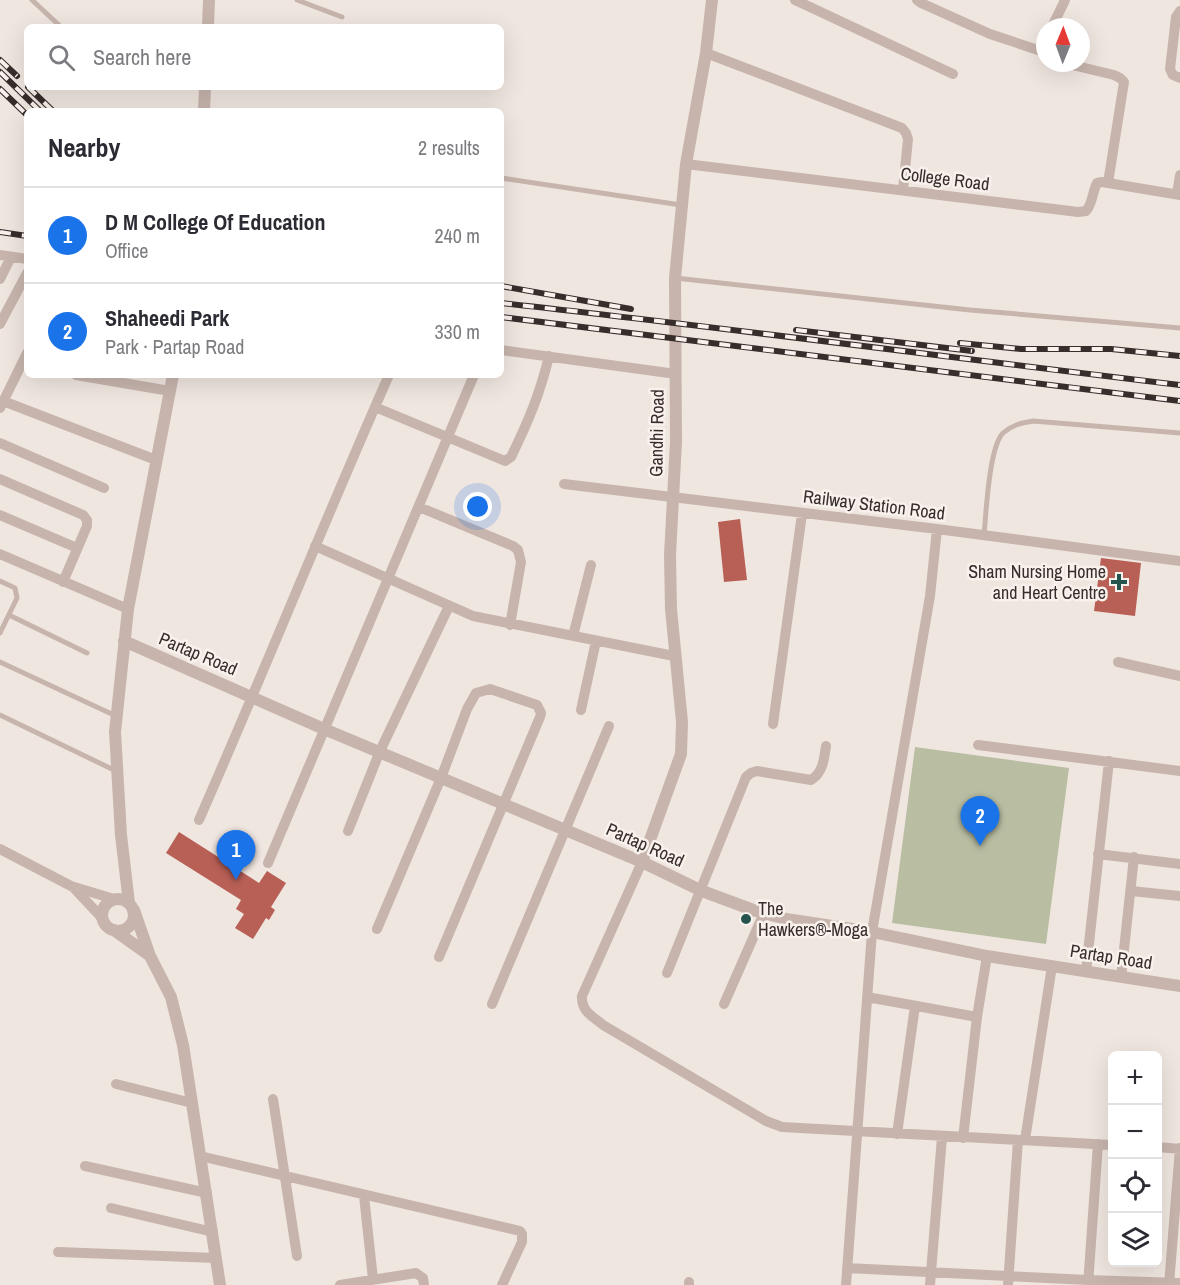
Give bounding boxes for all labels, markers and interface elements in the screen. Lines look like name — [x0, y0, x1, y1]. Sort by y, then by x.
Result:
north arrow — [1036, 18, 1090, 72]
search box — [24, 24, 504, 90]
icon: search — [45, 41, 78, 74]
text: Search here — [93, 42, 191, 72]
text: Nearby — [48, 130, 120, 165]
text: 2 results — [418, 134, 480, 161]
street label: College Road — [899, 161, 991, 196]
text: D M College Of Education — [105, 207, 326, 237]
text: 1 — [63, 222, 72, 249]
text: 240 m — [434, 222, 480, 249]
text: Office — [105, 237, 148, 264]
text: Shaheedi Park — [105, 303, 229, 333]
text: 2 — [63, 318, 72, 345]
text: 330 m — [434, 318, 480, 345]
text: Park · Partap Road — [105, 333, 244, 360]
street label: Gandhi Road — [643, 389, 670, 477]
street label: Railway Station Road — [802, 483, 946, 526]
your location — [463, 492, 492, 521]
place label: Sham Nursing Home and Heart Centre — [968, 559, 1106, 605]
marker: Sham Nursing Home and Heart Centre — [1110, 573, 1128, 591]
street label: Partap Road — [155, 626, 241, 681]
pin: 2 — [960, 796, 1000, 846]
street label: Partap Road — [602, 816, 688, 873]
pin: 1 — [216, 830, 256, 880]
place label: The Hawkers®-Moga — [758, 896, 868, 942]
marker: The Hawkers®-Moga — [739, 912, 753, 926]
street label: Partap Road — [1068, 938, 1154, 975]
map controls — [1108, 1051, 1162, 1267]
button: + — [1108, 1051, 1162, 1105]
button: − — [1108, 1105, 1162, 1159]
button: locate — [1108, 1159, 1162, 1213]
button: layers — [1108, 1213, 1162, 1267]

